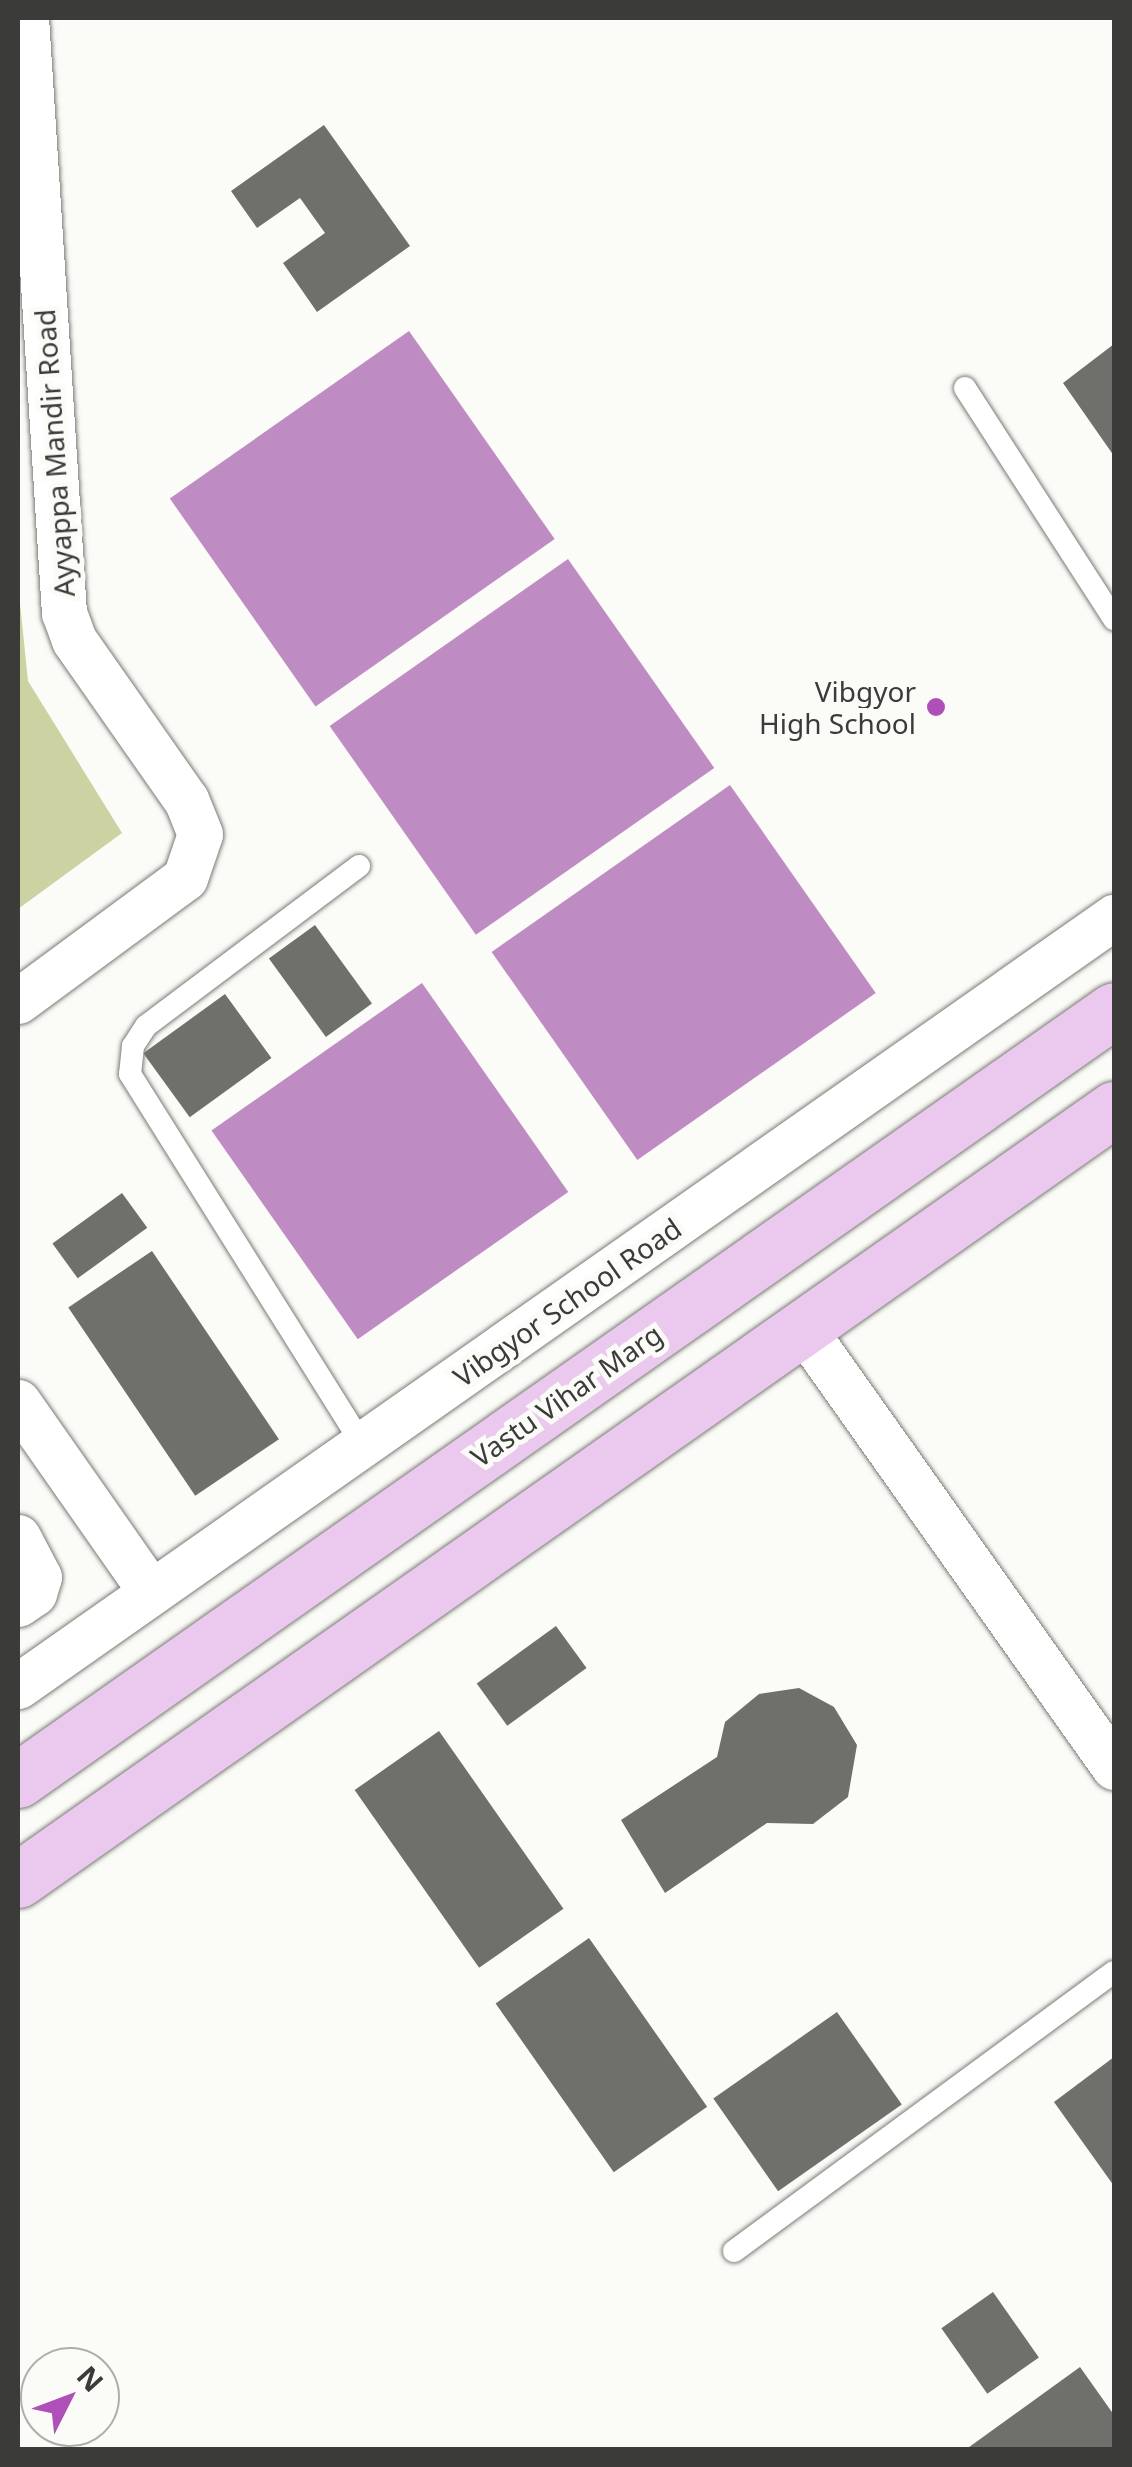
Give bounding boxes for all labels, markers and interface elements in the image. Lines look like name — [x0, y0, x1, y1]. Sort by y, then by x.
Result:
street label: Ayyappa Mandir Road — [27, 308, 81, 598]
place label: Vibgyor High School — [759, 674, 916, 740]
marker: Vibgyor High School — [925, 696, 947, 718]
street label: Vibgyor School Road — [447, 1211, 687, 1393]
street label: Vastu Vihar Marg — [464, 1317, 668, 1473]
north arrow — [20, 2347, 120, 2447]
text: N — [69, 2357, 113, 2399]

